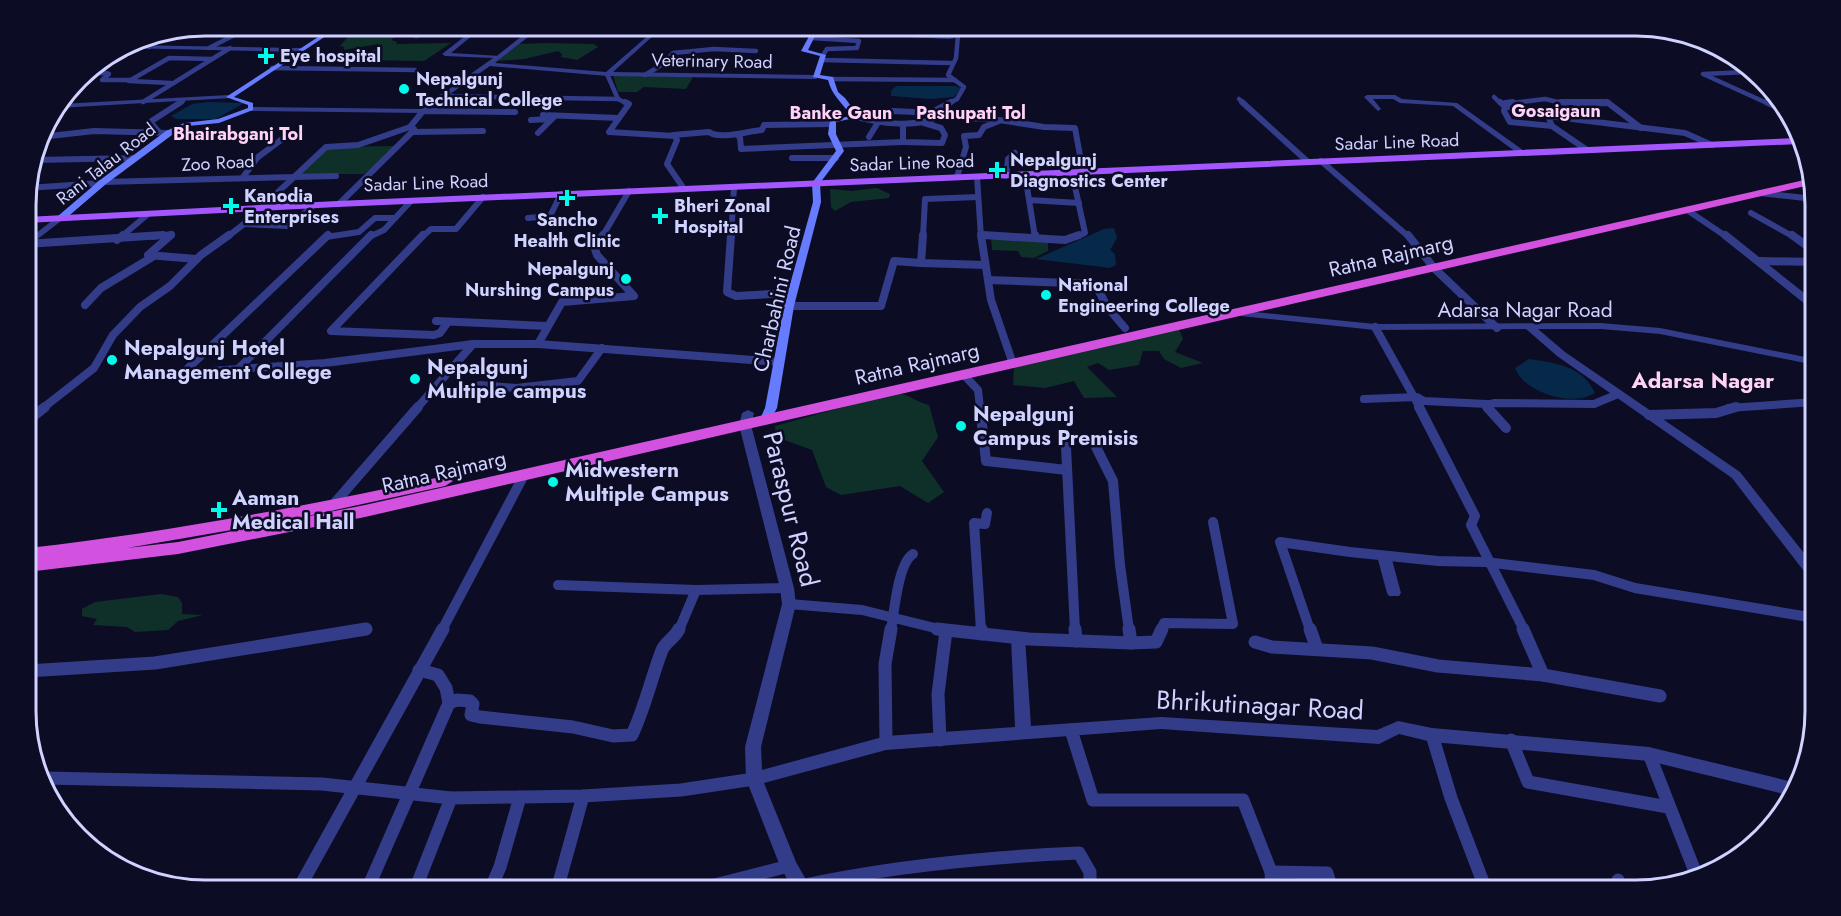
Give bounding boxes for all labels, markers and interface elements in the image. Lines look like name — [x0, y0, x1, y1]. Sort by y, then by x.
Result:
place label: Eye hospital — [280, 43, 381, 69]
marker: Eye hospital — [257, 47, 275, 65]
street label: Veterinary Road — [651, 47, 773, 75]
place label: Nepalgunj Technical College — [416, 66, 562, 113]
marker: Nepalgunj Technical College — [397, 82, 411, 96]
district label: Gosaigaun — [1511, 98, 1601, 124]
district label: Banke Gaun — [790, 100, 892, 126]
district label: Pashupati Tol — [916, 100, 1026, 126]
street label: Rani Talau Road — [51, 117, 161, 211]
district label: Bhairabganj Tol — [173, 121, 303, 147]
street label: Sadar Line Road — [1334, 127, 1460, 157]
place label: Nepalgunj Diagnostics Center — [1010, 147, 1169, 194]
street label: Zoo Road — [181, 148, 255, 178]
street label: Sadar Line Road — [849, 148, 975, 178]
marker: Nepalgunj Diagnostics Center — [988, 161, 1006, 179]
street label: Sadar Line Road — [363, 168, 489, 198]
place label: Kanodia Enterprises — [244, 183, 339, 230]
marker: Sancho Health Clinic — [558, 189, 576, 207]
place label: Bheri Zonal Hospital — [674, 193, 770, 240]
marker: Kanodia Enterprises — [222, 197, 240, 215]
place label: Sancho Health Clinic — [513, 207, 621, 254]
marker: Bheri Zonal Hospital — [651, 207, 669, 225]
street label: Charbahini Road — [746, 223, 808, 375]
street label: Ratna Rajmarg — [1326, 227, 1456, 285]
place label: Nepalgunj Nurshing Campus — [465, 256, 614, 303]
marker: Nepalgunj Nurshing Campus — [619, 272, 633, 286]
place label: National Engineering College — [1058, 272, 1230, 319]
marker: National Engineering College — [1039, 288, 1053, 302]
street label: Adarsa Nagar Road — [1437, 295, 1613, 325]
place label: Nepalgunj Hotel Management College — [124, 333, 332, 387]
street label: Ratna Rajmarg — [852, 335, 982, 393]
place label: Nepalgunj Multiple campus — [427, 352, 587, 406]
marker: Nepalgunj Hotel Management College — [105, 353, 119, 367]
district label: Adarsa Nagar — [1631, 364, 1774, 396]
marker: Nepalgunj Multiple campus — [408, 372, 422, 386]
place label: Nepalgunj Campus Premisis — [973, 399, 1139, 453]
marker: Nepalgunj Campus Premisis — [954, 419, 968, 433]
street label: Paraspur Road — [753, 427, 829, 591]
street label: Ratna Rajmarg — [379, 443, 509, 501]
place label: Midwestern Multiple Campus — [565, 455, 729, 509]
marker: Midwestern Multiple Campus — [546, 475, 560, 489]
place label: Aaman Medical Hall — [231, 483, 354, 537]
marker: Aaman Medical Hall — [210, 501, 228, 519]
street label: Bhrikutinagar Road — [1155, 681, 1365, 729]

